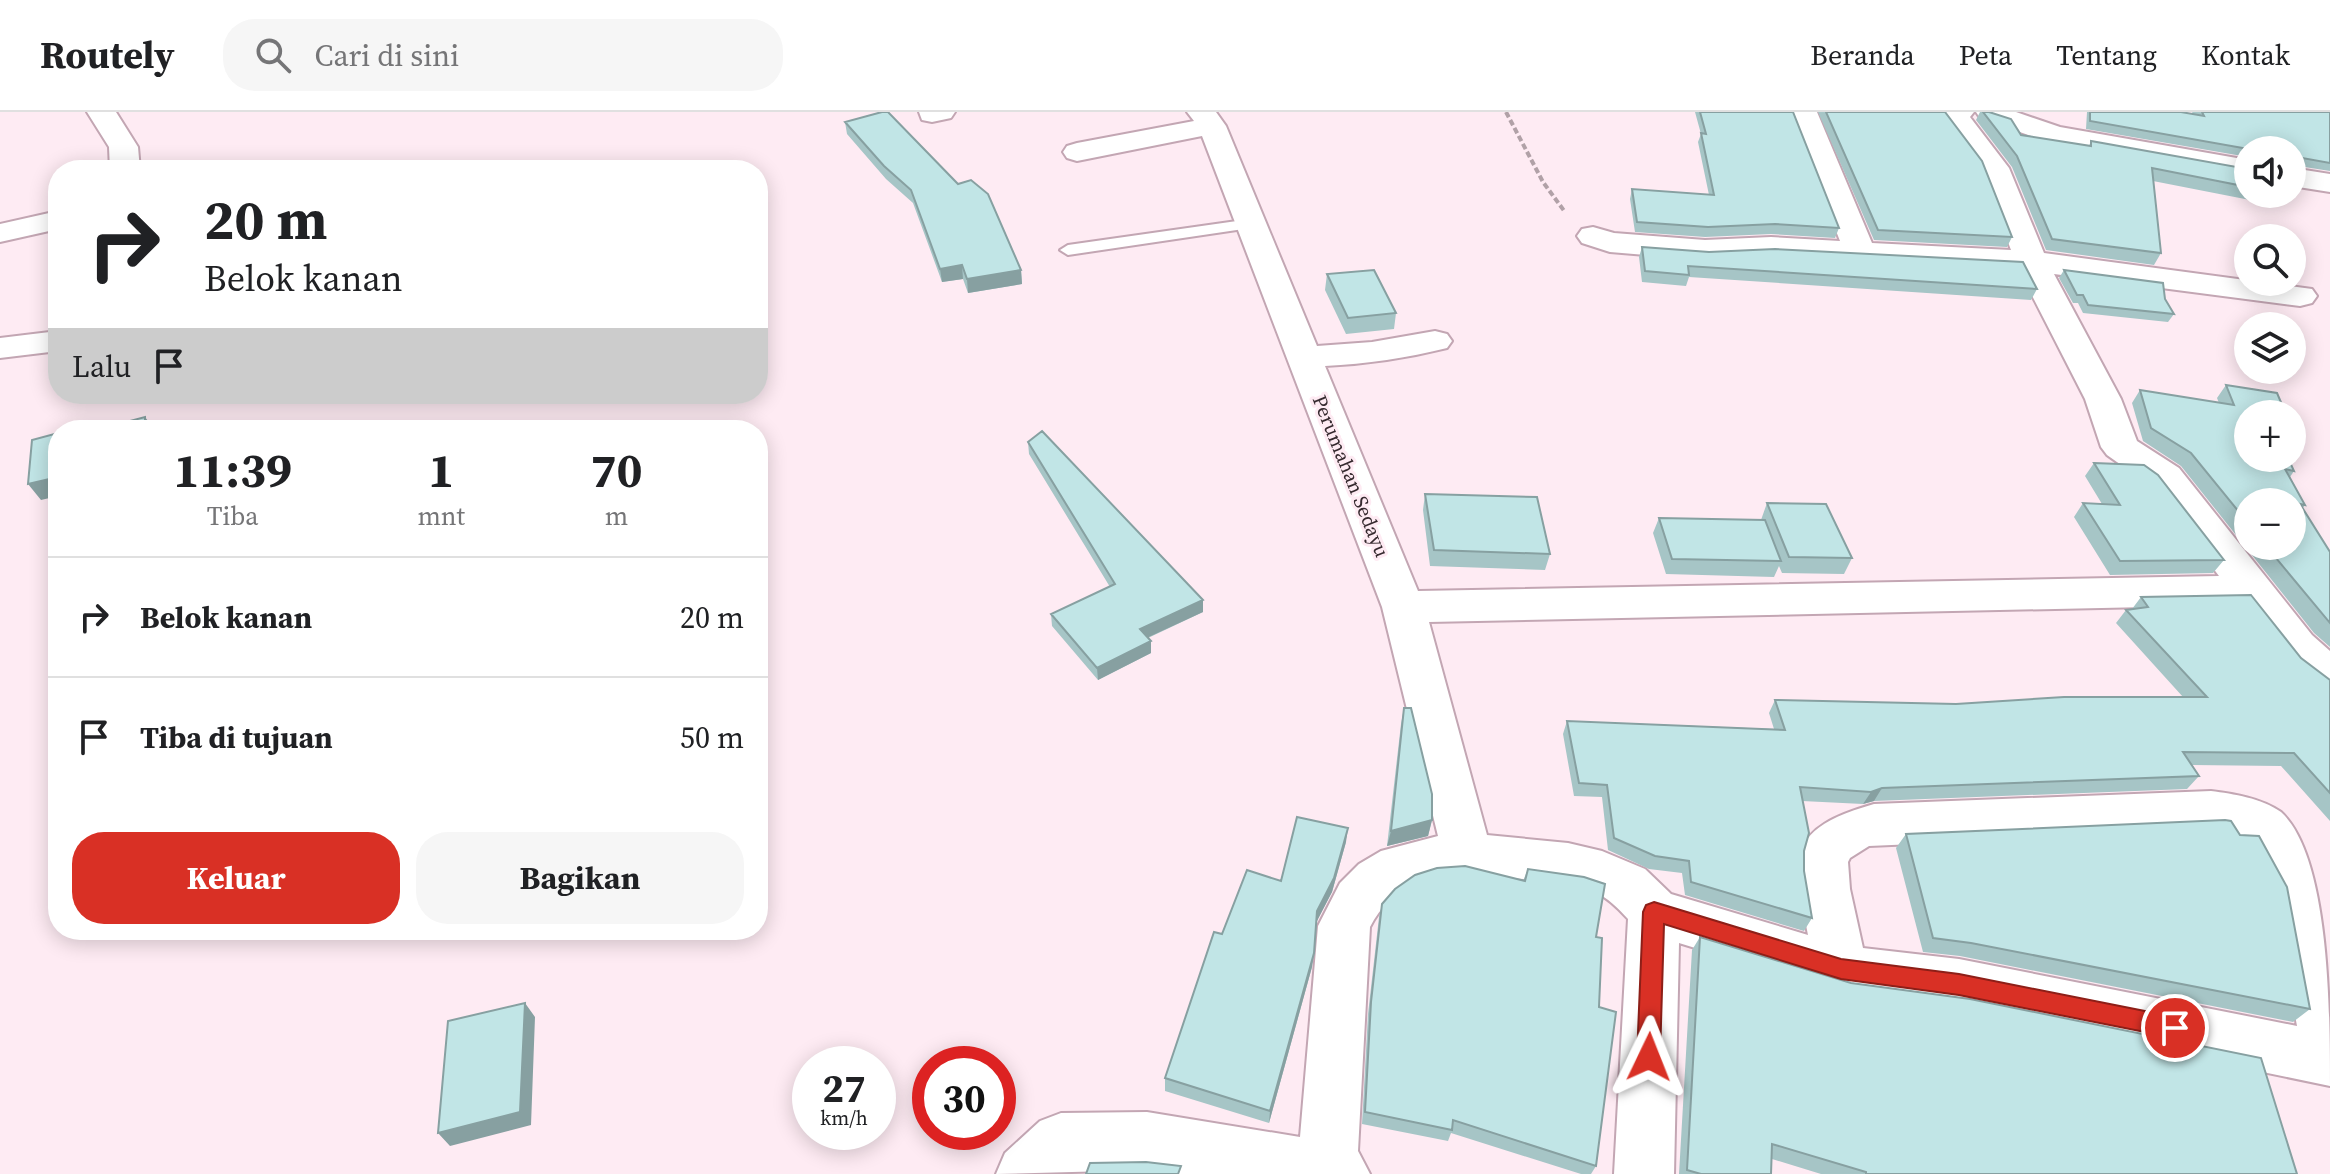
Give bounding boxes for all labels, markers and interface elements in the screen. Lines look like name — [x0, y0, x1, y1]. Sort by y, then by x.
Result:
search box — [223, 19, 783, 91]
text: Routely — [40, 29, 175, 81]
icon: search — [251, 33, 295, 77]
text: Cari di sini — [315, 35, 459, 76]
text: Beranda — [1810, 36, 1915, 74]
text: Peta — [1959, 36, 2012, 74]
text: Tentang — [2056, 36, 2157, 74]
text: Kontak — [2201, 36, 2290, 74]
map controls — [2234, 136, 2306, 560]
button: sound — [2234, 136, 2306, 208]
text: 20 m — [204, 181, 327, 258]
icon: right — [72, 192, 176, 296]
button: search — [2234, 224, 2306, 296]
text: Belok kanan — [204, 254, 402, 303]
button: layers — [2234, 312, 2306, 384]
icon: arrive — [147, 344, 191, 388]
text: Lalu — [72, 346, 131, 387]
street label: Perumahan Sedayu — [1306, 391, 1396, 561]
button: + — [2234, 400, 2306, 472]
text: 11:39 — [173, 437, 292, 503]
text: 1 — [428, 437, 454, 503]
text: 70 — [590, 437, 642, 503]
button: − — [2234, 488, 2306, 560]
text: Tiba — [207, 498, 259, 534]
text: mnt — [417, 498, 465, 534]
text: m — [605, 498, 628, 534]
icon: right — [72, 595, 116, 639]
text: Belok kanan — [140, 597, 312, 638]
text: 20 m — [680, 597, 744, 638]
icon: arrive — [72, 715, 116, 759]
text: Tiba di tujuan — [140, 717, 333, 758]
text: 50 m — [680, 717, 744, 758]
button: Keluar — [72, 832, 400, 924]
button: Bagikan — [416, 832, 744, 924]
pin — [2141, 994, 2209, 1062]
icon: arrive — [2153, 1006, 2197, 1050]
position arrow — [1607, 1015, 1691, 1099]
speed limit sign: 30 — [912, 1046, 1016, 1150]
text: 27 — [822, 1061, 866, 1115]
text: km/h — [820, 1104, 868, 1132]

